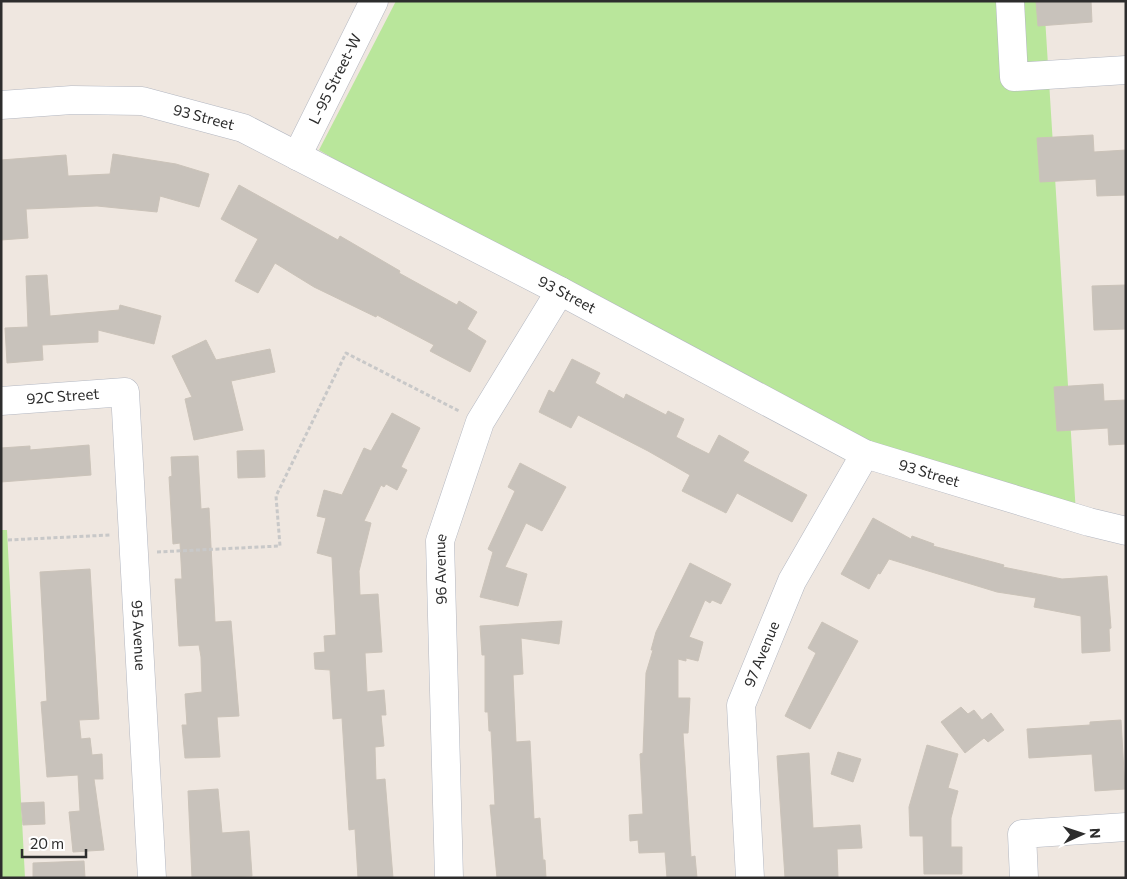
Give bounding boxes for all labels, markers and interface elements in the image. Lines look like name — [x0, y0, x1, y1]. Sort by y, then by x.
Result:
street label: L-95 Street-W — [304, 30, 364, 127]
street label: 93 Street — [171, 100, 237, 133]
street label: 93 Street — [535, 271, 599, 317]
street label: 92C Street — [26, 384, 100, 407]
street label: 93 Street — [897, 455, 962, 490]
street label: 96 Avenue — [430, 531, 450, 605]
street label: 95 Avenue — [129, 599, 150, 671]
street label: 97 Avenue — [739, 618, 783, 690]
north arrow — [1057, 809, 1107, 859]
scale bar — [22, 826, 86, 858]
text: N — [1087, 828, 1104, 839]
text: 20 m — [30, 834, 64, 852]

